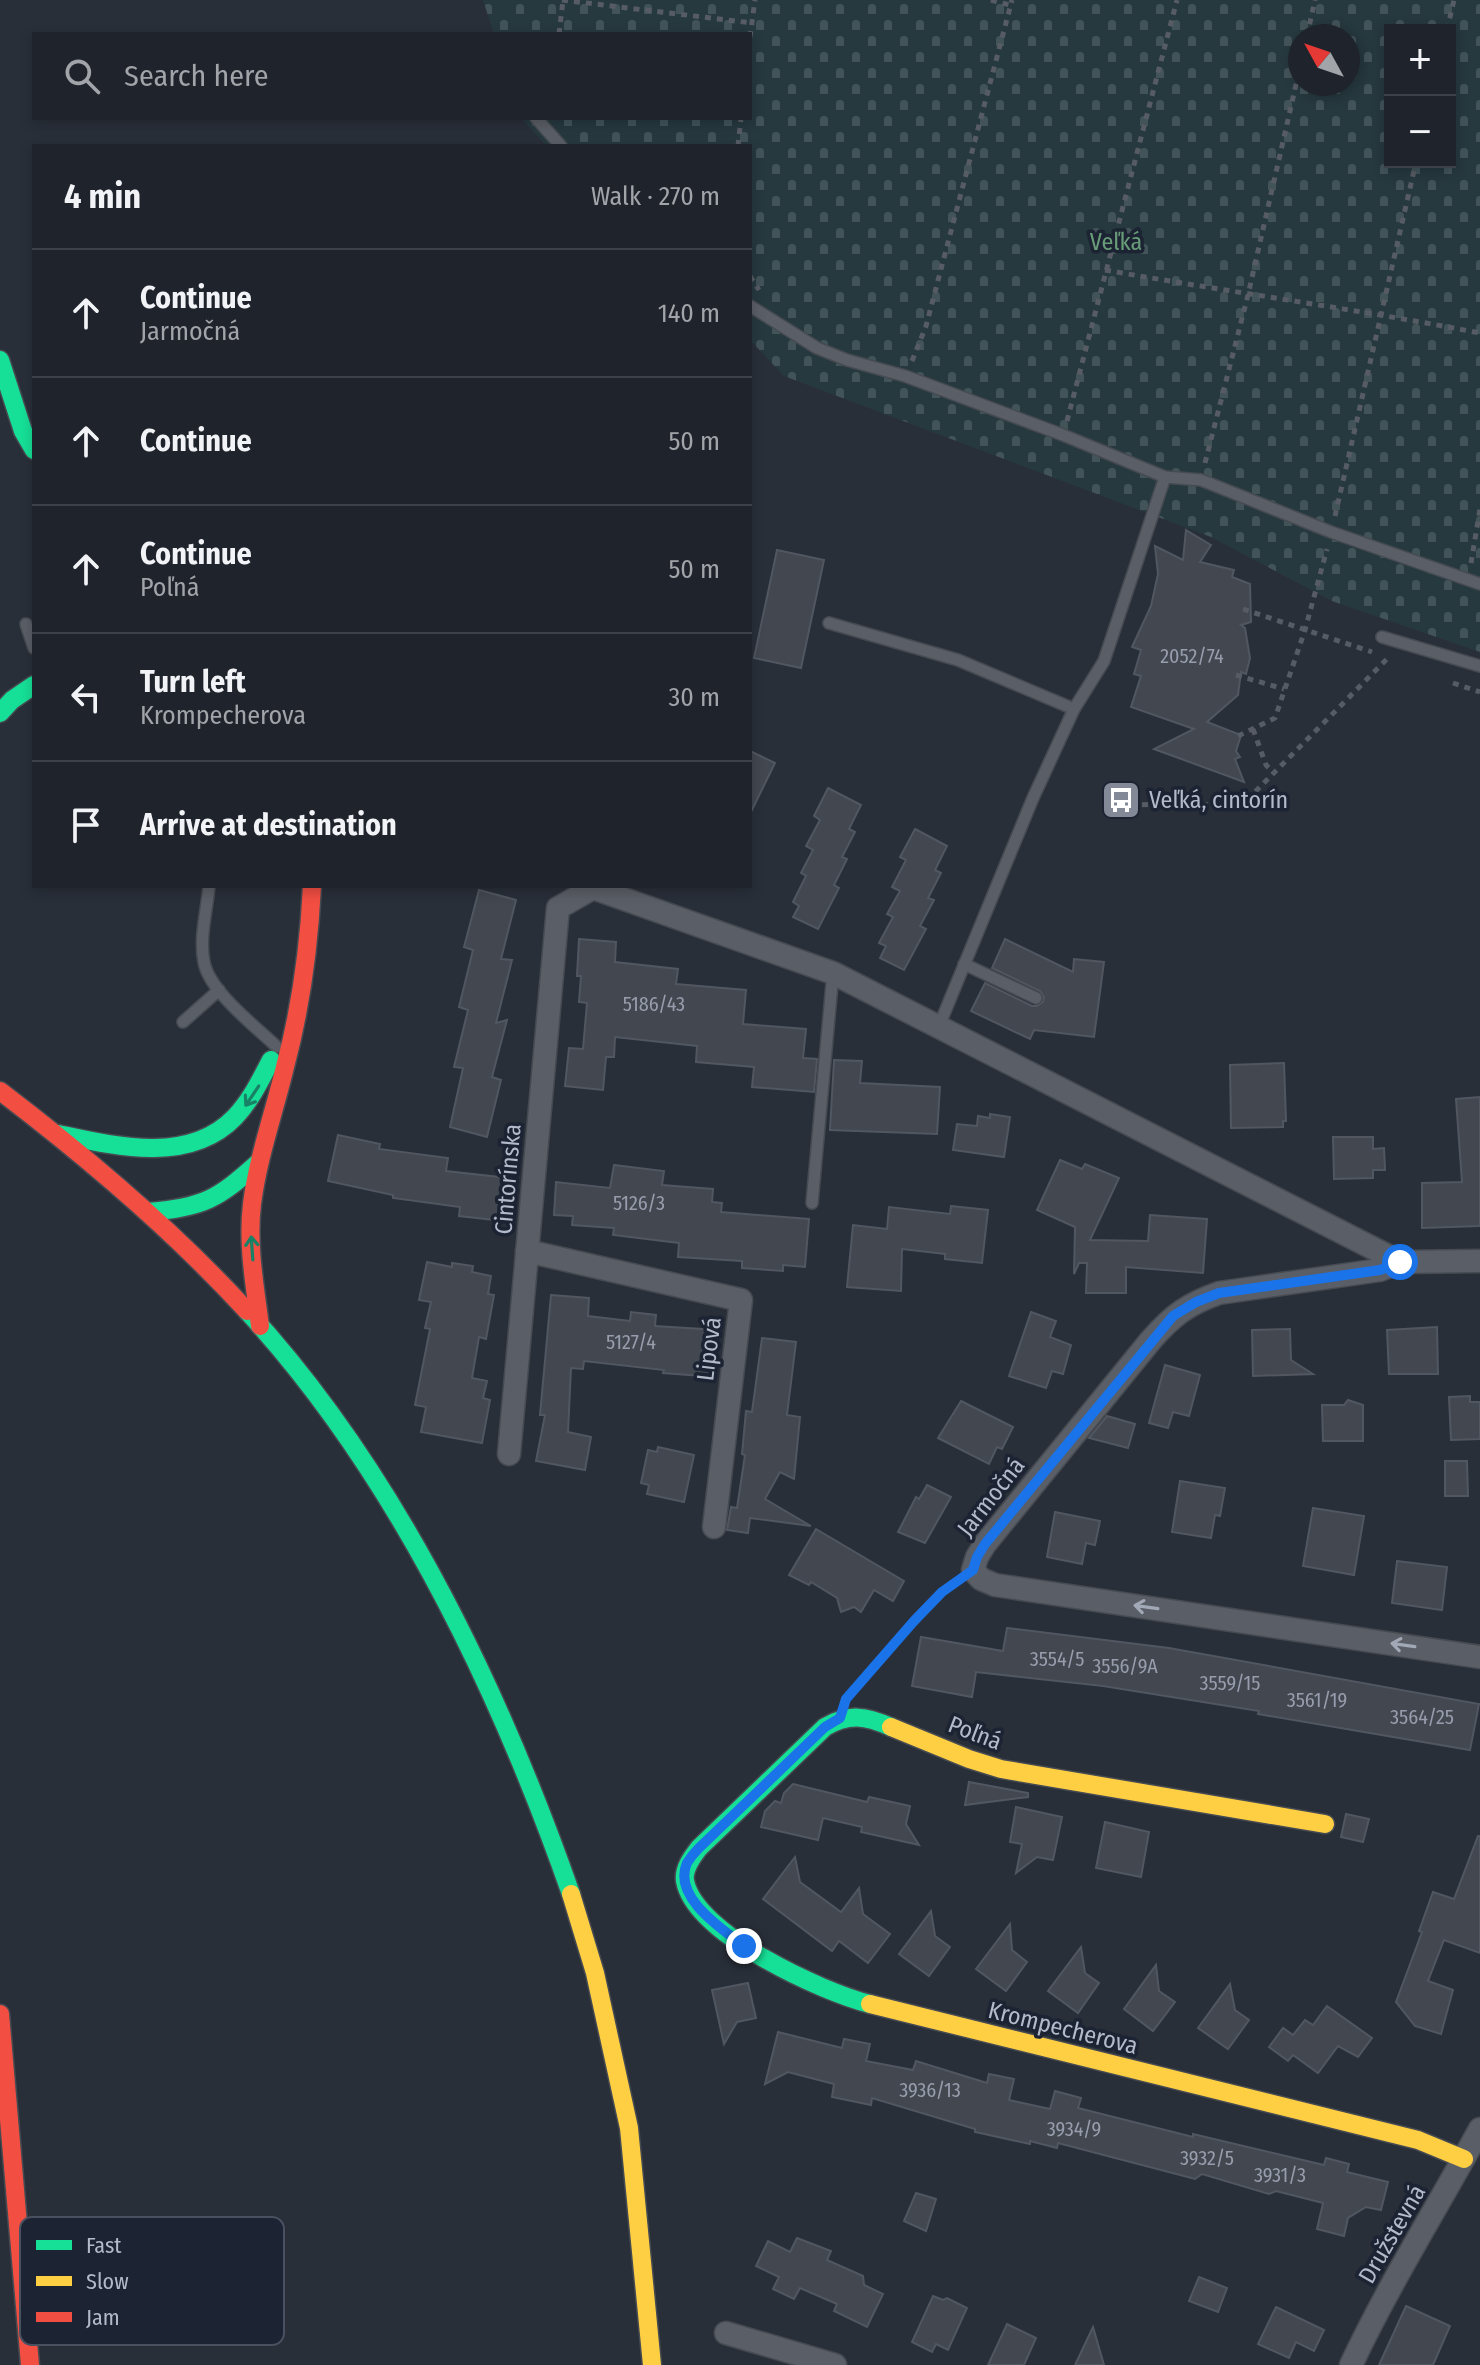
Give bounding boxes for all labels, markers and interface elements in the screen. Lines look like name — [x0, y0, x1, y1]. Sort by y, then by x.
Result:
north arrow — [1288, 24, 1360, 96]
map controls — [1384, 24, 1456, 168]
button: + — [1384, 24, 1456, 96]
search box — [32, 32, 752, 120]
icon: search — [60, 54, 104, 98]
text: Search here — [124, 58, 269, 94]
button: − — [1384, 96, 1456, 168]
text: 4 min — [64, 176, 141, 217]
text: Walk · 270 m — [591, 181, 720, 212]
park label: Veľká — [1090, 228, 1142, 256]
text: Continue — [140, 280, 252, 316]
icon: ahead — [64, 291, 108, 335]
text: 140 m — [658, 298, 720, 329]
text: Jarmočná — [140, 316, 240, 347]
icon: ahead — [64, 419, 108, 463]
text: Continue — [140, 423, 252, 459]
text: 50 m — [668, 426, 720, 457]
text: Continue — [140, 536, 252, 572]
icon: ahead — [64, 547, 108, 591]
text: 50 m — [668, 554, 720, 585]
text: Poľná — [140, 572, 200, 603]
house number: 2052/74 — [1160, 644, 1224, 668]
text: Turn left — [140, 664, 246, 700]
icon: left — [64, 675, 108, 719]
text: 30 m — [669, 682, 720, 713]
text: Krompecherova — [140, 700, 306, 731]
bus stop icon: Veľká, cintorín — [1100, 779, 1142, 821]
place label: Veľká, cintorín — [1149, 786, 1288, 814]
icon: arrive — [64, 803, 108, 847]
text: Arrive at destination — [140, 807, 397, 843]
house number: 5186/43 — [623, 992, 685, 1016]
one-way arrow — [244, 1085, 260, 1107]
street label: Cintorínska — [489, 1123, 527, 1235]
house number: 5126/3 — [613, 1191, 665, 1215]
one-way arrow — [244, 1235, 259, 1262]
route start — [1382, 1244, 1418, 1280]
street label: Lipová — [691, 1315, 727, 1383]
house number: 5127/4 — [606, 1330, 656, 1354]
street label: Jarmočná — [952, 1452, 1030, 1542]
one-way arrow — [1134, 1599, 1159, 1614]
one-way arrow — [1391, 1637, 1416, 1652]
house number: 3554/5 — [1030, 1647, 1084, 1671]
house number: 3556/9A — [1092, 1654, 1158, 1678]
house number: 3559/15 — [1199, 1671, 1261, 1695]
house number: 3561/19 — [1287, 1688, 1347, 1712]
house number: 3564/25 — [1390, 1705, 1454, 1729]
street label: Poľná — [944, 1710, 1006, 1756]
route end — [726, 1928, 762, 1964]
street label: Krompecherova — [985, 1996, 1141, 2060]
house number: 3936/13 — [899, 2078, 961, 2102]
house number: 3934/9 — [1047, 2117, 1101, 2141]
house number: 3932/5 — [1180, 2146, 1234, 2170]
house number: 3931/3 — [1254, 2163, 1306, 2187]
street label: Družstevná — [1353, 2180, 1431, 2288]
legend — [20, 2217, 284, 2345]
text: Fast — [86, 2232, 122, 2259]
text: Slow — [86, 2268, 129, 2295]
text: Jam — [86, 2304, 120, 2331]

